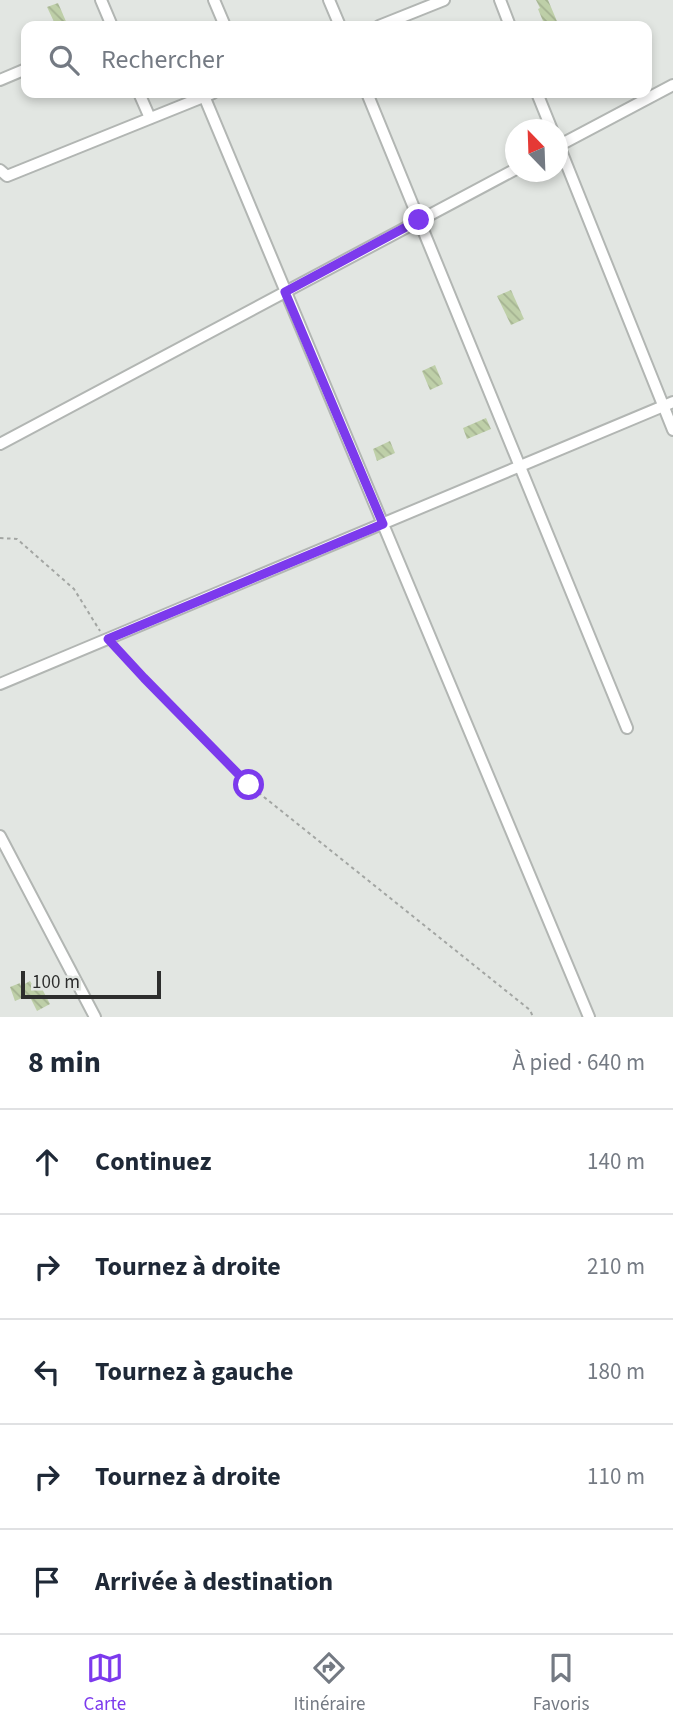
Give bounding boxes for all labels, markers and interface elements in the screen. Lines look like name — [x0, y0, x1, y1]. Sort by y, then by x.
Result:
search box — [21, 21, 652, 98]
icon: search — [45, 41, 83, 79]
text: Rechercher — [101, 41, 224, 78]
north arrow — [505, 119, 568, 182]
route end — [403, 204, 434, 235]
route start — [233, 769, 264, 800]
scale bar — [21, 968, 161, 1000]
text: 100 m — [32, 969, 80, 996]
text: 8 min — [28, 1041, 101, 1084]
text: À pied · 640 m — [512, 1046, 645, 1079]
icon: ahead — [28, 1143, 66, 1181]
text: Continuez — [95, 1143, 211, 1180]
text: 140 m — [587, 1145, 645, 1178]
icon: right — [28, 1248, 66, 1286]
text: Tournez à droite — [95, 1248, 281, 1285]
text: 210 m — [587, 1250, 645, 1283]
icon: left — [28, 1353, 66, 1391]
text: Tournez à gauche — [95, 1353, 294, 1390]
text: 180 m — [587, 1355, 645, 1388]
icon: right — [28, 1458, 66, 1496]
text: Tournez à droite — [95, 1458, 281, 1495]
text: 110 m — [587, 1460, 645, 1493]
icon: arrive — [28, 1563, 66, 1601]
text: Arrivée à destination — [95, 1563, 333, 1600]
tab: Carte — [84, 1649, 126, 1718]
tab: Itinéraire — [293, 1649, 366, 1718]
tab: Favoris — [533, 1649, 589, 1718]

